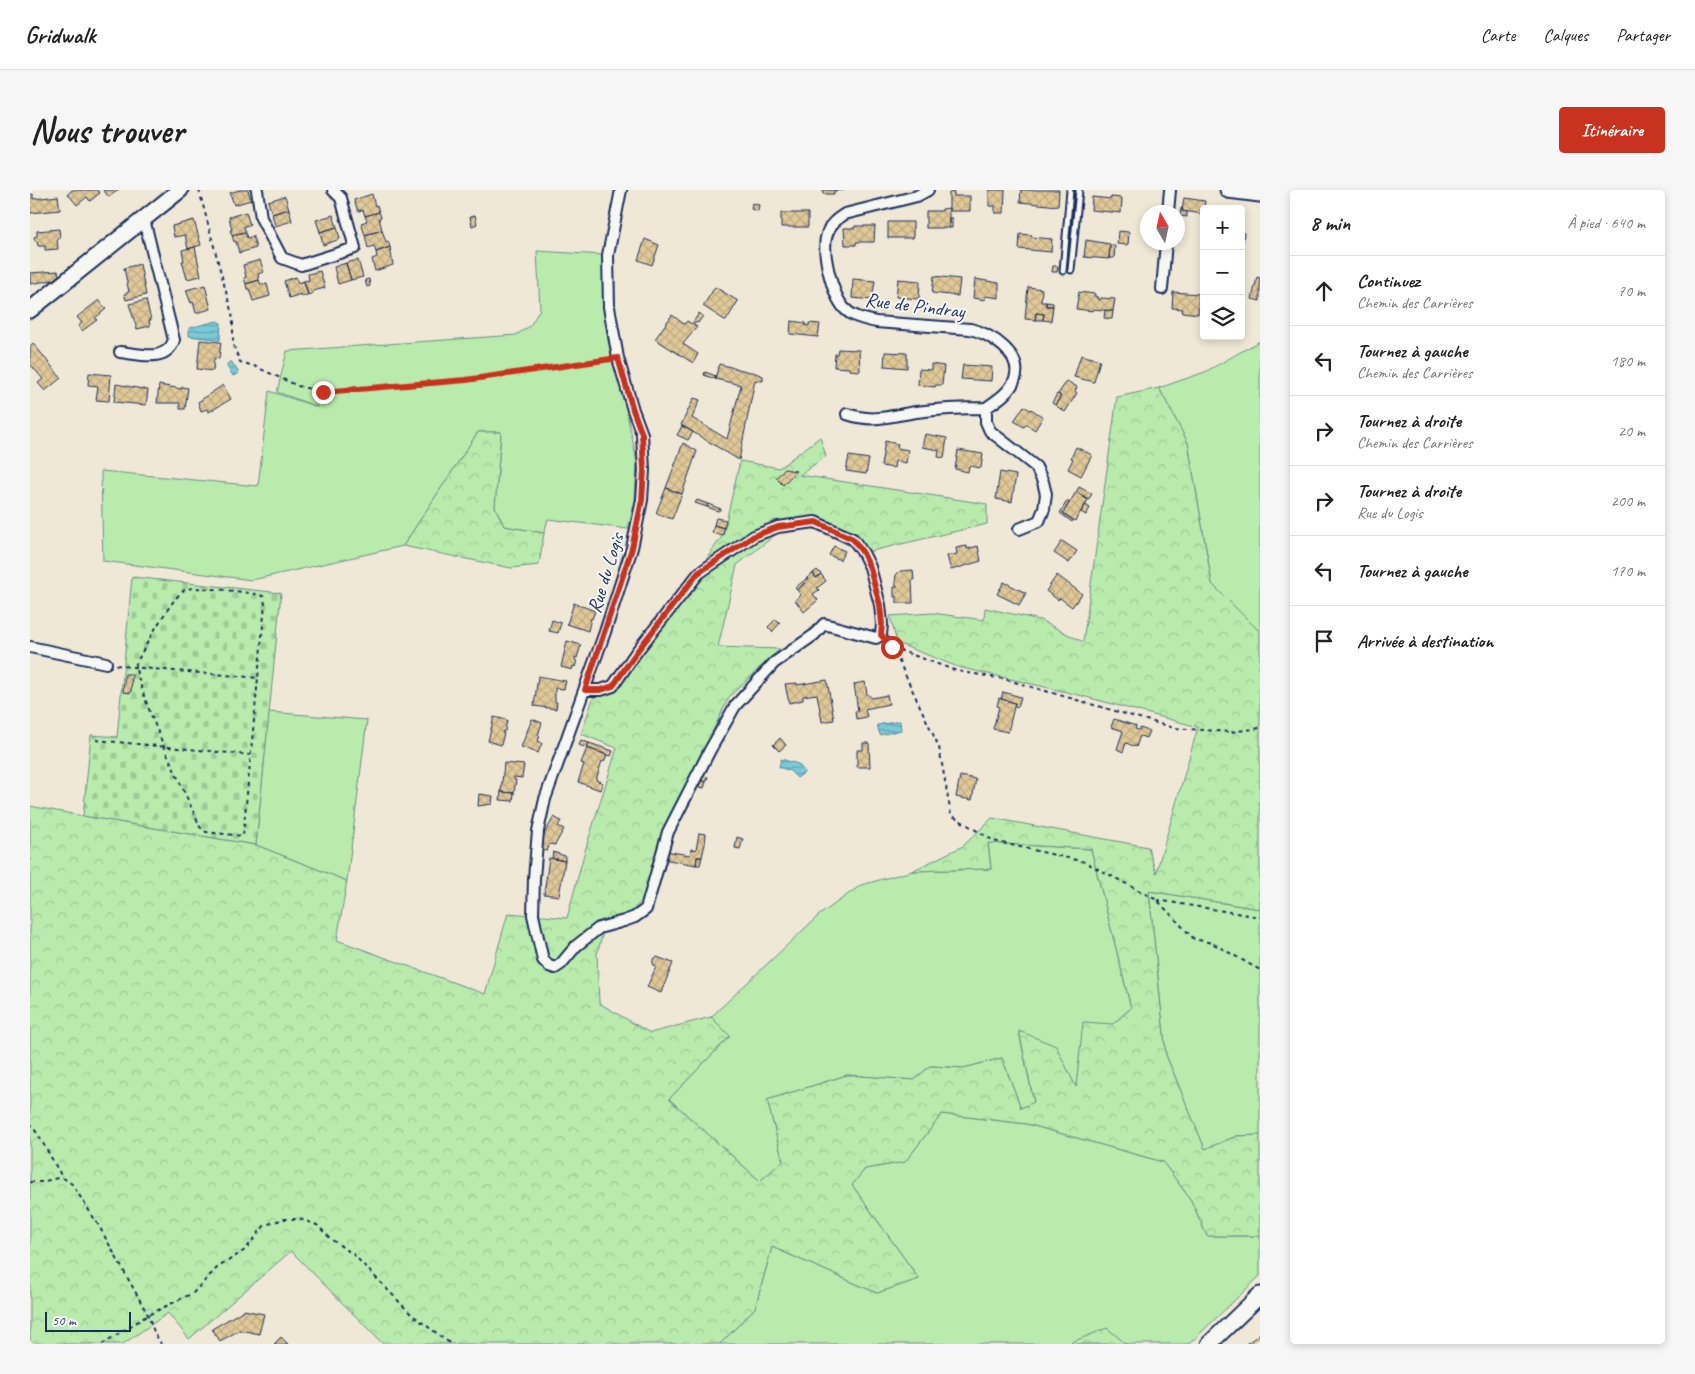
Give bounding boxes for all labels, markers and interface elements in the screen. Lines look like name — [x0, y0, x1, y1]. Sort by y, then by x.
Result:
text: Gridwalk — [25, 20, 95, 50]
text: Carte — [1481, 24, 1515, 46]
text: Calques — [1543, 24, 1588, 46]
text: Partager — [1616, 24, 1670, 46]
button: Itinéraire — [1559, 107, 1665, 153]
text: Nous trouver — [30, 108, 184, 153]
north arrow — [1140, 205, 1185, 250]
map controls — [1200, 205, 1245, 340]
button: + — [1200, 205, 1245, 250]
text: 8 min — [1310, 210, 1350, 236]
text: À pied · 640 m — [1567, 213, 1645, 233]
button: − — [1200, 250, 1245, 295]
text: Continuez — [1357, 269, 1420, 293]
icon: ahead — [1310, 277, 1338, 305]
text: 70 m — [1618, 281, 1645, 301]
street label: Rue de Pindray — [864, 287, 967, 324]
text: Chemin des Carrières — [1357, 293, 1473, 313]
button: layers — [1200, 295, 1245, 340]
text: Tournez à gauche — [1357, 339, 1468, 363]
icon: left — [1310, 347, 1338, 375]
text: 180 m — [1611, 351, 1645, 371]
text: Chemin des Carrières — [1357, 363, 1473, 383]
route end — [312, 381, 335, 404]
text: Tournez à droite — [1357, 409, 1461, 433]
icon: right — [1310, 417, 1338, 445]
text: 20 m — [1618, 421, 1645, 441]
text: Chemin des Carrières — [1357, 433, 1473, 453]
text: Tournez à droite — [1357, 479, 1461, 503]
icon: right — [1310, 487, 1338, 515]
text: 200 m — [1611, 491, 1645, 511]
text: Rue du Logis — [1357, 503, 1423, 523]
street label: Rue du Logis — [582, 528, 630, 616]
icon: left — [1310, 557, 1338, 585]
text: Tournez à gauche — [1357, 559, 1468, 583]
text: 170 m — [1611, 561, 1645, 581]
icon: arrive — [1310, 627, 1338, 655]
text: Arrivée à destination — [1357, 629, 1493, 653]
route start — [881, 636, 904, 659]
scale bar — [45, 1309, 131, 1332]
text: 50 m — [52, 1312, 76, 1329]

